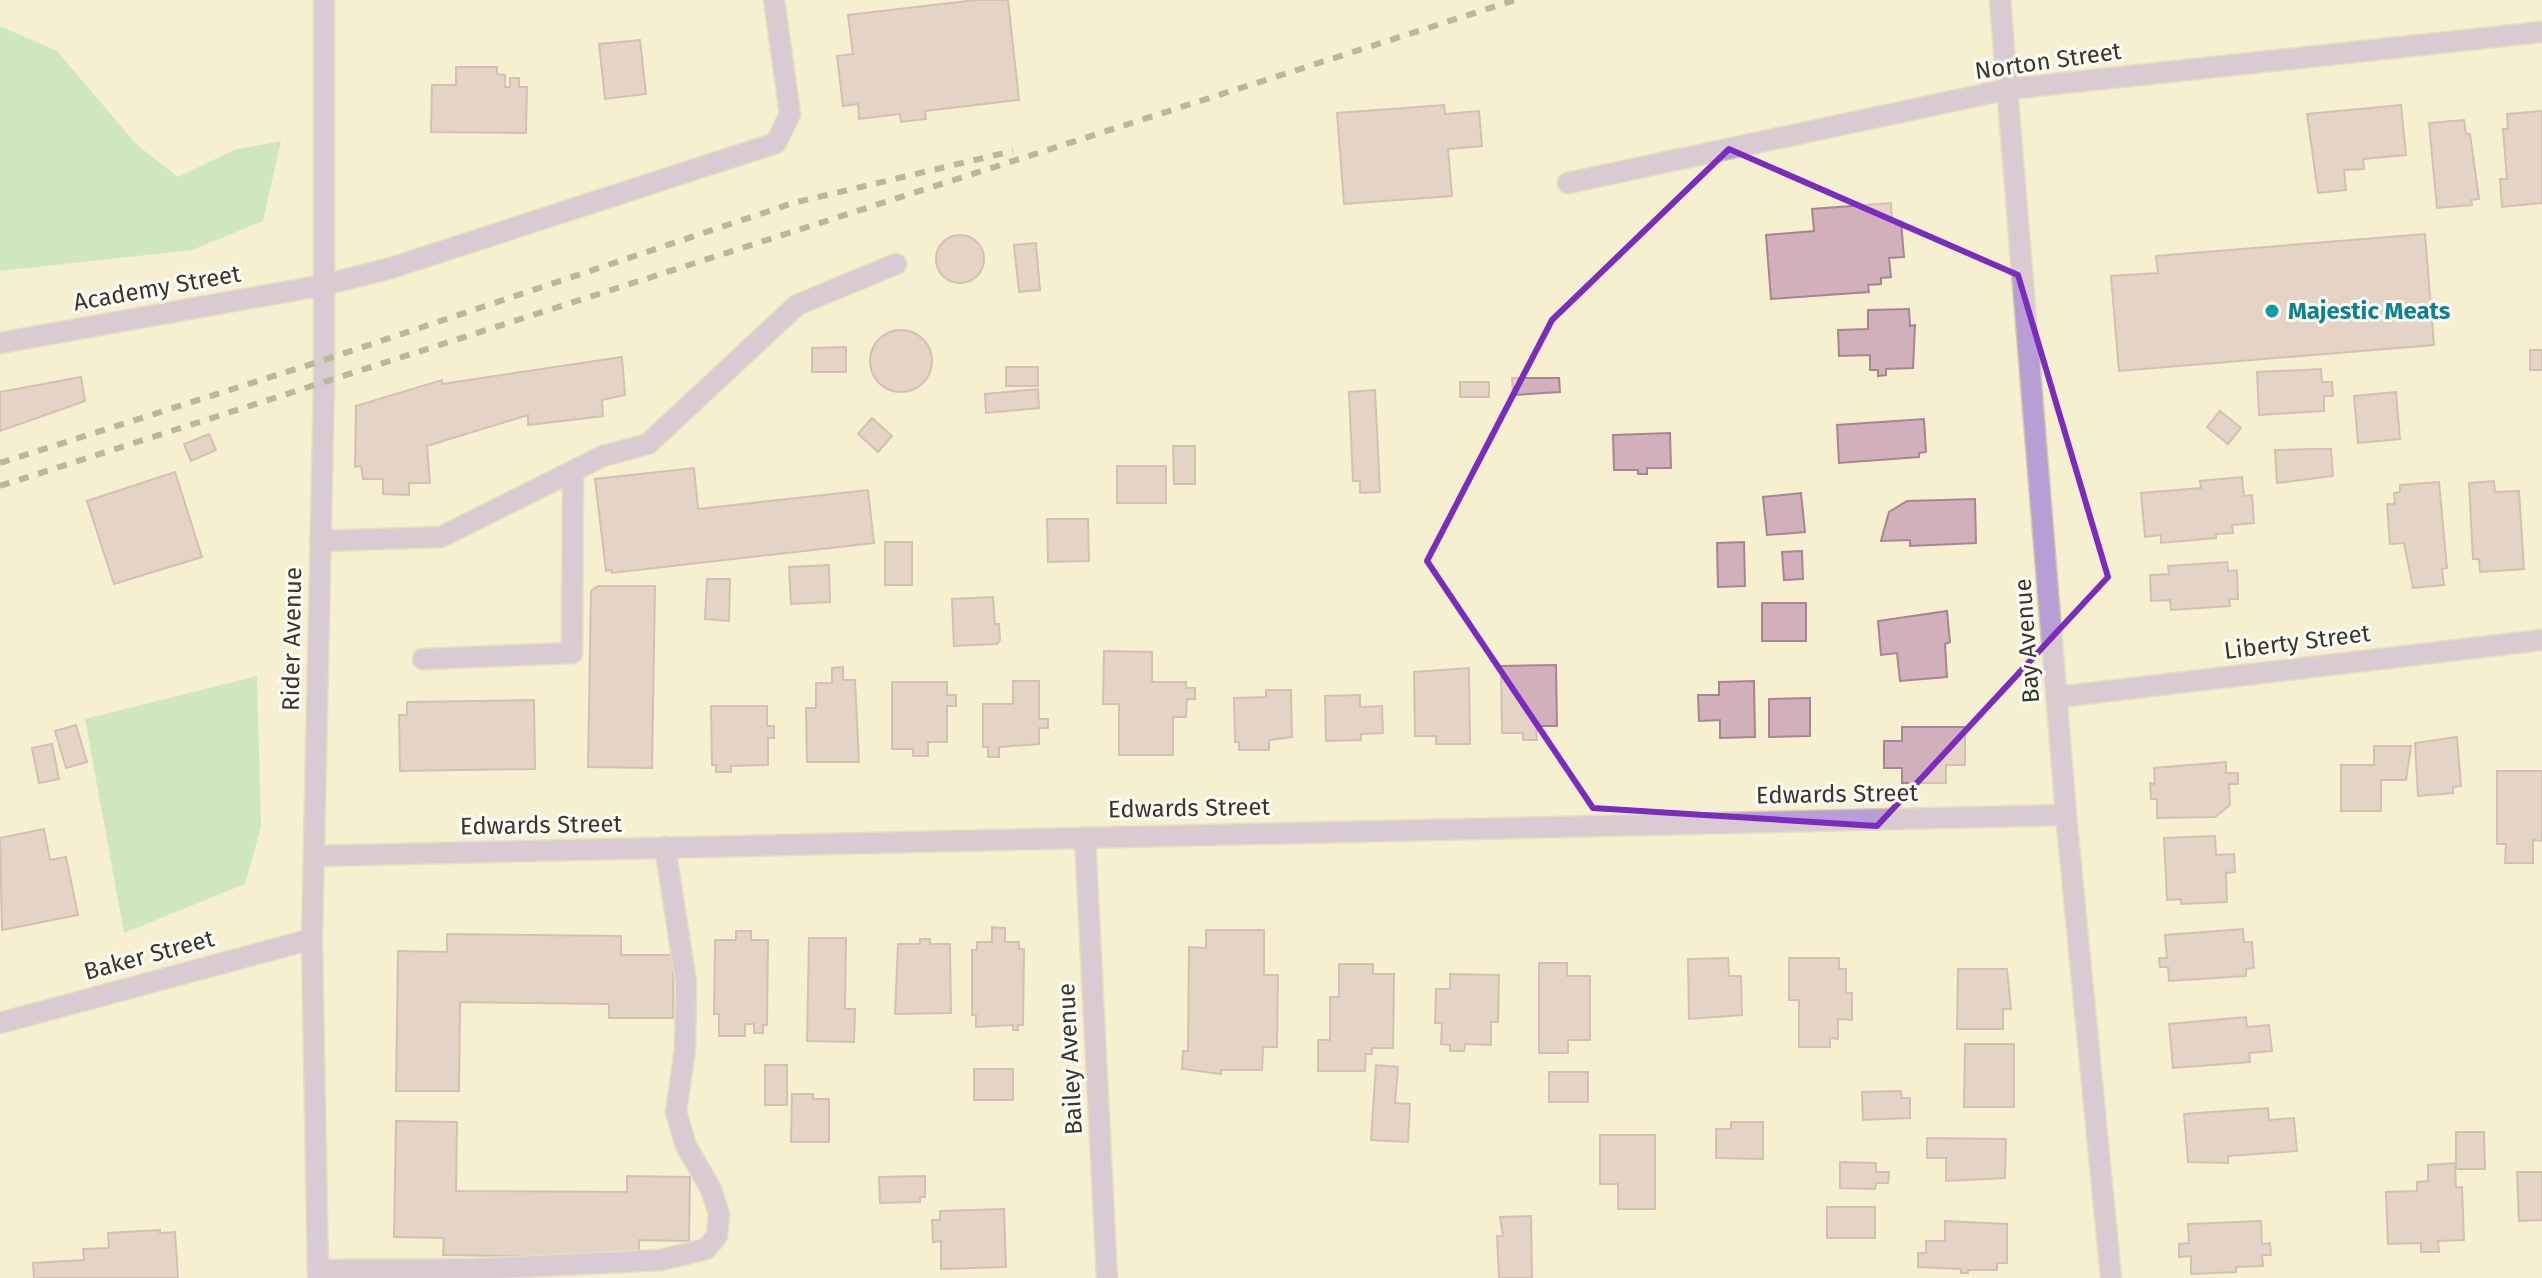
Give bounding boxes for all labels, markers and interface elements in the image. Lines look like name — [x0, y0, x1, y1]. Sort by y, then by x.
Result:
street label: Norton Street — [1973, 37, 2123, 85]
street label: Academy Street — [71, 259, 243, 316]
place label: Majestic Meats — [2288, 297, 2451, 325]
marker: Majestic Meats — [2263, 302, 2281, 320]
street label: Rider Avenue — [277, 567, 307, 711]
street label: Bay Avenue — [2009, 578, 2045, 704]
street label: Liberty Street — [2222, 619, 2372, 665]
street label: Edwards Street — [1756, 779, 1919, 809]
street label: Edwards Street — [1108, 793, 1271, 823]
street label: Edwards Street — [460, 810, 623, 840]
street label: Baker Street — [81, 924, 217, 986]
street label: Bailey Avenue — [1052, 982, 1088, 1136]

